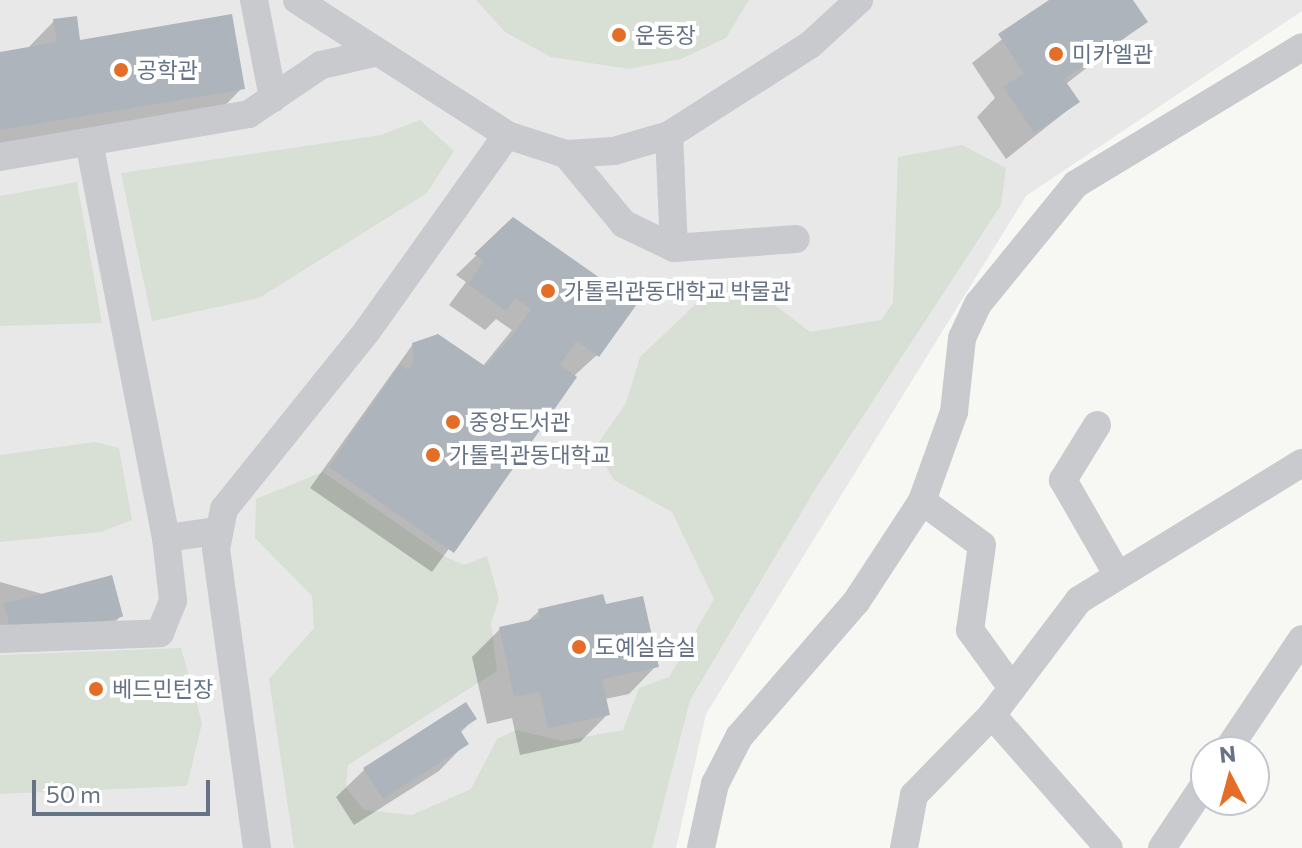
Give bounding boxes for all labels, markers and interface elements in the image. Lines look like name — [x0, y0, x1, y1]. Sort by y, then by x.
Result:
place label: 운동장 — [635, 22, 696, 48]
marker: 운동장 — [610, 26, 628, 44]
place label: 미카엘관 — [1072, 41, 1153, 67]
marker: 미카엘관 — [1047, 45, 1065, 63]
place label: 공학관 — [137, 57, 198, 83]
marker: 공학관 — [112, 61, 130, 79]
place label: 가톨릭관동대학교 박물관 — [564, 278, 791, 304]
marker: 가톨릭관동대학교 박물관 — [539, 282, 557, 300]
place label: 중앙도서관 — [469, 409, 570, 435]
marker: 중앙도서관 — [444, 413, 462, 431]
place label: 가톨릭관동대학교 — [449, 442, 611, 468]
marker: 가톨릭관동대학교 — [424, 446, 442, 464]
place label: 도예실습실 — [595, 634, 696, 660]
marker: 도예실습실 — [570, 638, 588, 656]
place label: 베드민턴장 — [112, 676, 213, 702]
marker: 베드민턴장 — [87, 680, 105, 698]
north arrow — [1190, 736, 1270, 816]
text: N — [1218, 739, 1237, 768]
scale bar — [36, 764, 214, 814]
text: 50 m — [46, 779, 101, 808]

